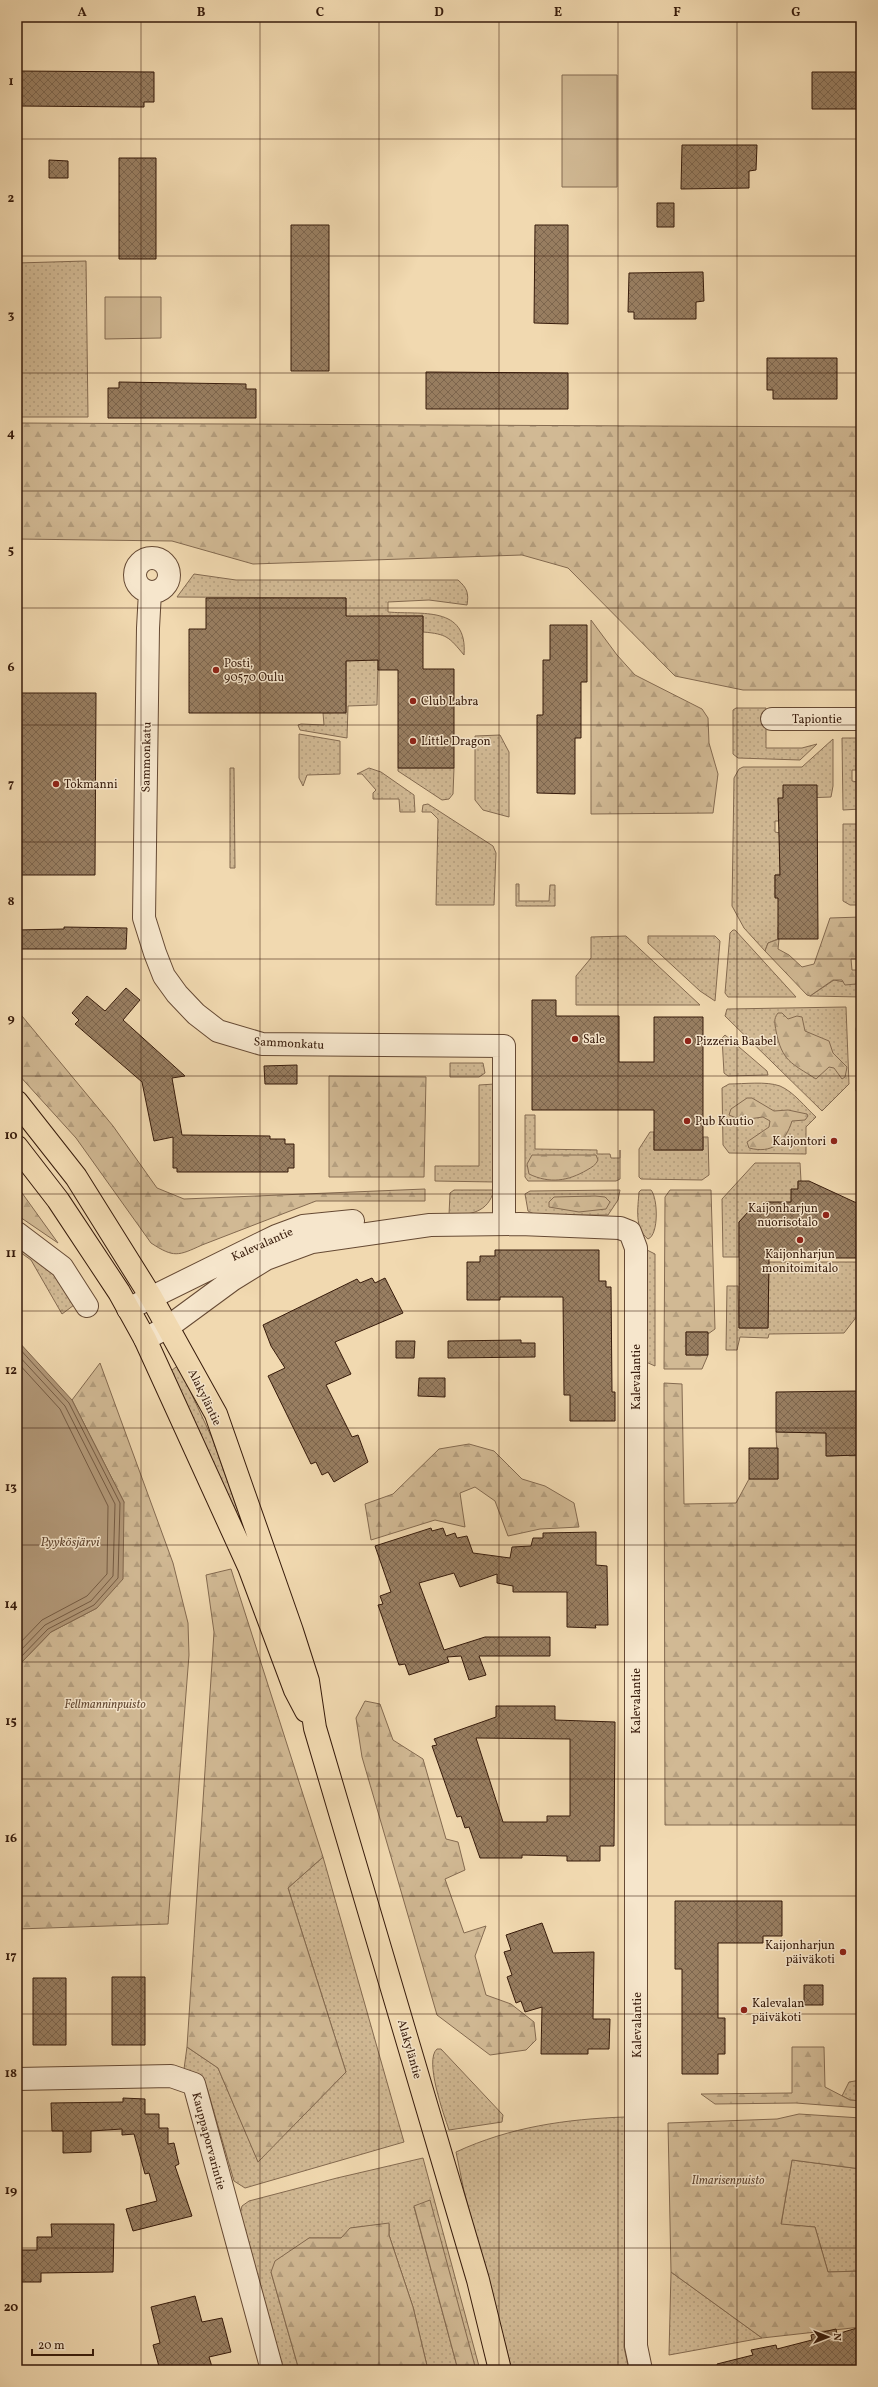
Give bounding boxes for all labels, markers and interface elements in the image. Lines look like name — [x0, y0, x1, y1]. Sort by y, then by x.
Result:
text: A — [77, 4, 87, 22]
text: B — [197, 4, 206, 22]
text: C — [316, 4, 324, 22]
text: D — [434, 4, 444, 22]
text: E — [554, 4, 562, 22]
text: F — [673, 4, 681, 22]
text: G — [791, 4, 801, 22]
text: 1 — [8, 73, 14, 91]
text: 2 — [8, 190, 15, 208]
text: 3 — [8, 307, 15, 325]
text: 4 — [7, 425, 15, 443]
text: 5 — [8, 542, 14, 560]
place label: Posti, 90570 Oulu — [224, 656, 284, 686]
text: 6 — [7, 659, 15, 677]
marker: Posti, 90570 Oulu — [211, 665, 221, 675]
place label: Club Labra — [421, 694, 478, 710]
marker: Club Labra — [408, 696, 418, 706]
street label: Tapiontie — [792, 712, 842, 728]
street label: Sammonkatu — [138, 721, 156, 793]
place label: Little Dragon — [421, 734, 491, 750]
marker: Little Dragon — [408, 736, 418, 746]
text: 7 — [8, 776, 14, 794]
place label: Tokmanni — [64, 777, 118, 793]
marker: Tokmanni — [51, 779, 61, 789]
text: 8 — [7, 893, 15, 911]
text: 9 — [7, 1010, 15, 1028]
place label: Sale — [583, 1032, 605, 1048]
street label: Sammonkatu — [253, 1034, 325, 1054]
marker: Sale — [570, 1034, 580, 1044]
place label: Pizzeria Baabel — [696, 1034, 777, 1050]
marker: Pizzeria Baabel — [683, 1036, 693, 1046]
place label: Pub Kuutio — [695, 1114, 754, 1130]
marker: Pub Kuutio — [682, 1116, 692, 1126]
text: 10 — [4, 1127, 18, 1145]
place label: Kaijontori — [772, 1134, 826, 1150]
marker: Kaijontori — [829, 1136, 839, 1146]
place label: Kaijonharjun nuorisotalo — [748, 1201, 818, 1231]
marker: Kaijonharjun nuorisotalo — [821, 1210, 831, 1220]
street label: Kalevalantie — [229, 1224, 296, 1266]
marker: Kaijonharjun monitoimitalo — [795, 1235, 805, 1245]
text: 11 — [6, 1245, 16, 1263]
place label: Kaijonharjun monitoimitalo — [762, 1247, 838, 1277]
street label: Kalevalantie — [629, 1344, 645, 1410]
text: 12 — [5, 1362, 17, 1380]
street label: Alakyläntie — [183, 1366, 225, 1429]
text: 13 — [5, 1479, 17, 1497]
water label: Pyykösjärvi — [40, 1534, 100, 1552]
text: 14 — [4, 1596, 18, 1614]
street label: Kalevalantie — [629, 1668, 645, 1734]
park label: Fellmanninpuisto — [64, 1697, 146, 1713]
text: 15 — [5, 1713, 17, 1731]
text: 16 — [5, 1830, 17, 1848]
place label: Kaijonharjun päiväkoti — [765, 1938, 835, 1968]
marker: Kaijonharjun päiväkoti — [838, 1947, 848, 1957]
text: 17 — [5, 1948, 17, 1966]
street label: Kalevalantie — [630, 1992, 646, 2058]
place label: Kalevalan päiväkoti — [752, 1996, 804, 2026]
marker: Kalevalan päiväkoti — [739, 2005, 749, 2015]
street label: Alakyläntie — [393, 2018, 425, 2081]
text: 18 — [5, 2065, 17, 2083]
street label: Kauppaporvarintie — [187, 2091, 229, 2192]
park label: Ilmarisenpuisto — [692, 2173, 765, 2189]
text: 19 — [5, 2182, 17, 2200]
text: 20 — [4, 2299, 18, 2317]
north arrow — [808, 2317, 848, 2357]
scale bar — [32, 2331, 93, 2357]
text: N — [829, 2333, 844, 2341]
text: 20 m — [38, 2338, 65, 2354]

